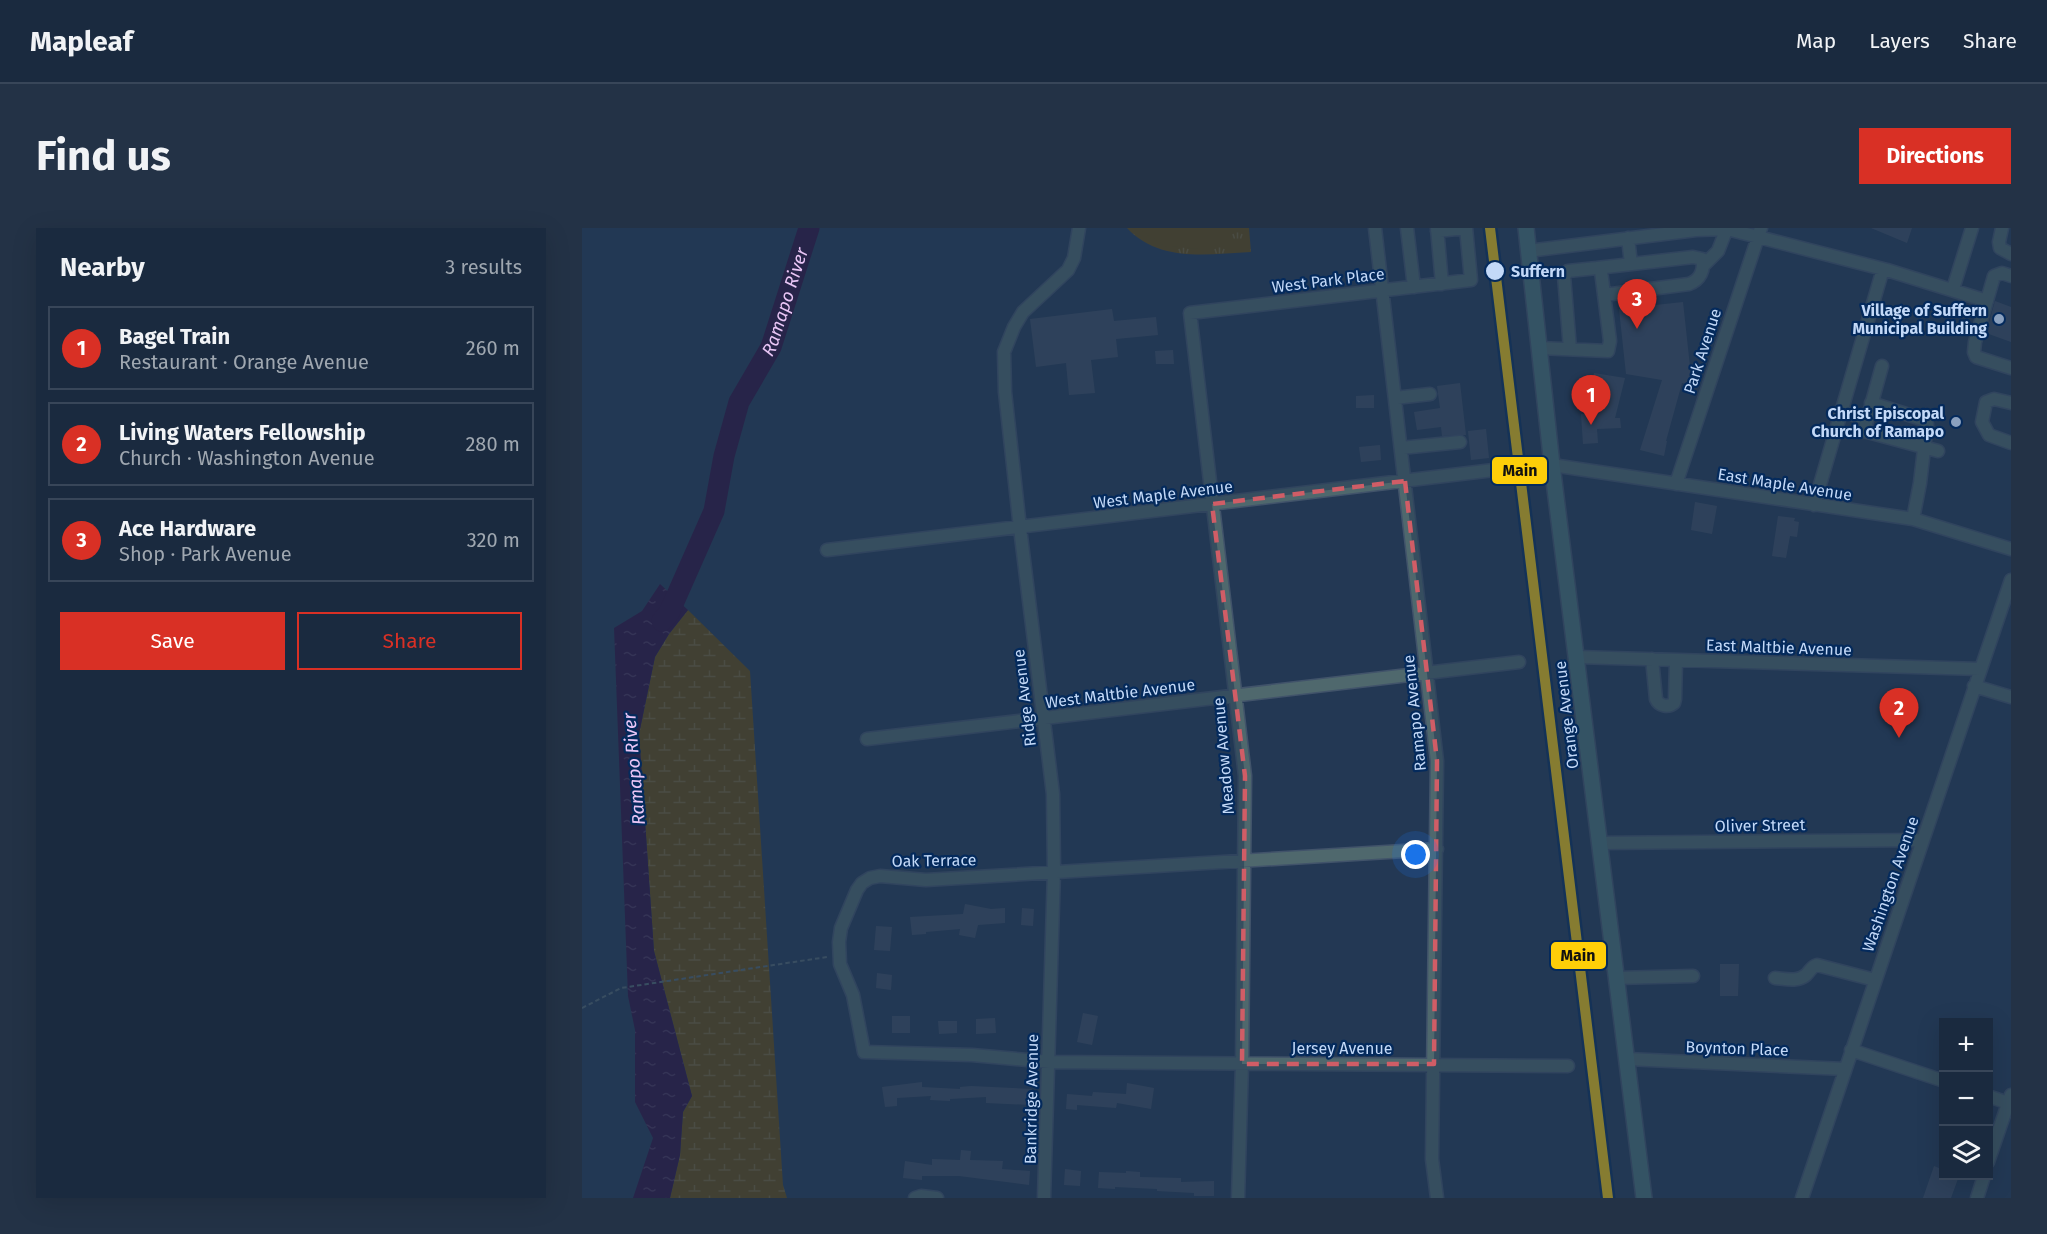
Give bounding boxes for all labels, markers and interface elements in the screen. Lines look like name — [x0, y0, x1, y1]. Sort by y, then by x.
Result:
text: Mapleaf — [30, 25, 133, 58]
text: Map — [1796, 28, 1836, 54]
text: Layers — [1869, 28, 1930, 54]
text: Share — [1963, 28, 2017, 54]
button: Directions — [1859, 128, 2011, 184]
text: Find us — [36, 131, 171, 181]
water label: Ramapo River — [757, 244, 813, 360]
text: Nearby — [60, 252, 145, 283]
text: 3 results — [445, 255, 522, 279]
marker: Suffern — [1484, 260, 1506, 282]
place label: Suffern — [1511, 262, 1565, 281]
street label: West Park Place — [1271, 264, 1386, 297]
pin: 3 — [1618, 279, 1656, 329]
place label: Village of Suffern Municipal Building — [1852, 301, 1987, 338]
street label: Park Avenue — [1680, 306, 1725, 396]
marker: Village of Suffern Municipal Building — [1992, 312, 2006, 326]
text: Bagel Train — [119, 323, 230, 350]
text: 1 — [77, 336, 86, 360]
text: 260 m — [466, 336, 520, 360]
text: Restaurant · Orange Avenue — [119, 350, 369, 374]
pin: 1 — [1572, 376, 1610, 425]
place label: Christ Episcopal Church of Ramapo — [1811, 404, 1944, 441]
marker: Christ Episcopal Church of Ramapo — [1949, 415, 1963, 429]
text: Living Waters Fellowship — [119, 419, 366, 446]
text: 2 — [76, 432, 87, 456]
text: 280 m — [465, 432, 520, 456]
text: Church · Washington Avenue — [119, 446, 375, 470]
line badge: Main — [1491, 456, 1548, 485]
text: Main — [1502, 461, 1538, 480]
street label: East Maple Avenue — [1716, 464, 1853, 504]
street label: West Maple Avenue — [1092, 477, 1234, 512]
text: Ace Hardware — [119, 515, 256, 542]
text: 3 — [76, 528, 87, 552]
text: 320 m — [467, 528, 520, 552]
text: Shop · Park Avenue — [119, 542, 292, 566]
button: Save — [60, 612, 285, 670]
button: Share — [297, 612, 522, 670]
street label: East Maltbie Avenue — [1706, 635, 1852, 660]
street label: Ridge Avenue — [1009, 648, 1040, 748]
street label: Ramapo Avenue — [1399, 654, 1430, 772]
street label: Orange Avenue — [1550, 660, 1583, 770]
street label: West Maltbie Avenue — [1044, 675, 1196, 712]
pin: 2 — [1880, 688, 1918, 738]
street label: Meadow Avenue — [1209, 697, 1238, 815]
water label: Ramapo River — [618, 711, 650, 826]
street label: Washington Avenue — [1858, 814, 1923, 954]
street label: Oliver Street — [1715, 815, 1806, 836]
your location — [1401, 840, 1430, 869]
street label: Oak Terrace — [891, 850, 977, 871]
line badge: Main — [1550, 941, 1607, 970]
text: Main — [1560, 946, 1596, 965]
map controls — [1939, 1018, 1993, 1180]
button: + — [1939, 1018, 1993, 1072]
street label: Bankridge Avenue — [1021, 1034, 1042, 1164]
street label: Boynton Place — [1685, 1037, 1789, 1060]
street label: Jersey Avenue — [1292, 1039, 1392, 1058]
button: − — [1939, 1072, 1993, 1126]
button: layers — [1939, 1126, 1993, 1180]

